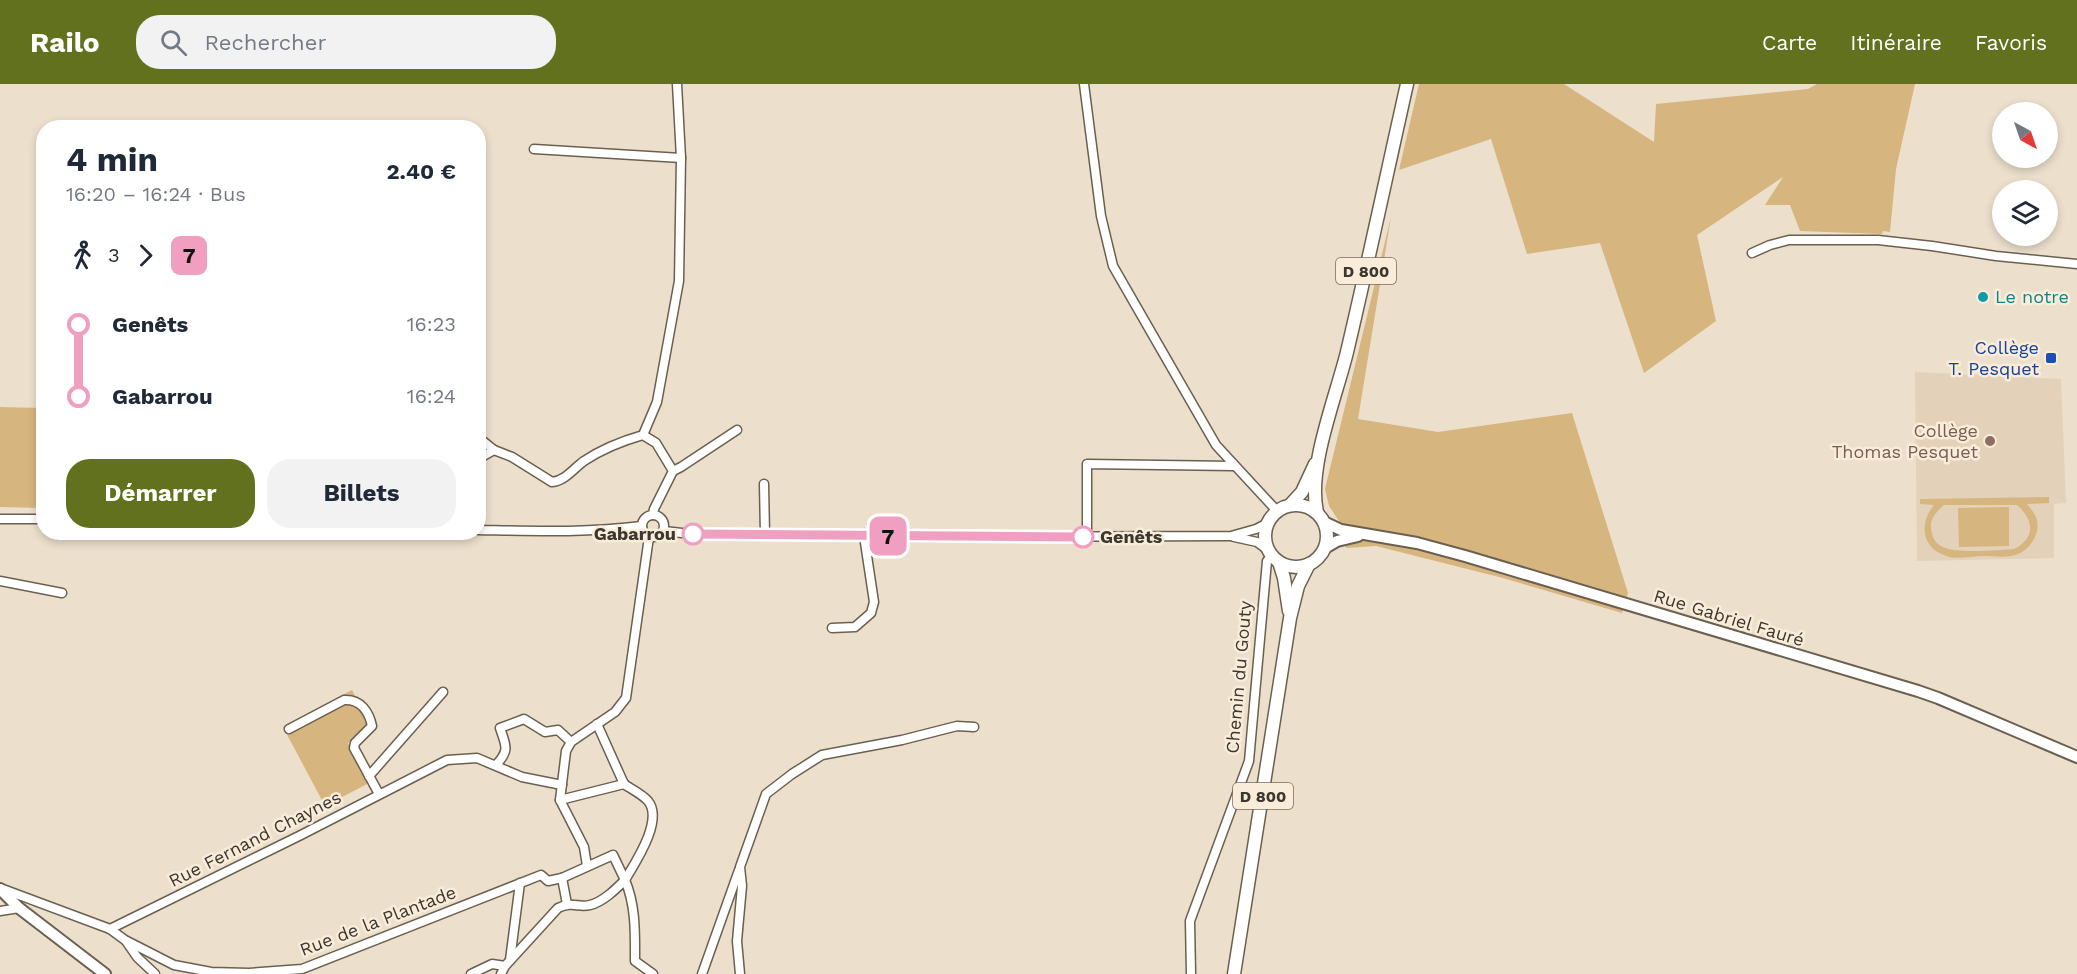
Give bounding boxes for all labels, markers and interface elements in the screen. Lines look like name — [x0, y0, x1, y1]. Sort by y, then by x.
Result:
search box — [136, 15, 556, 69]
text: Railo — [30, 26, 100, 59]
icon: search — [157, 26, 190, 59]
text: Rechercher — [205, 30, 326, 55]
text: Carte — [1762, 30, 1817, 55]
text: Itinéraire — [1850, 30, 1942, 55]
text: Favoris — [1975, 30, 2047, 55]
north arrow — [1992, 102, 2058, 168]
map controls — [1992, 102, 2058, 246]
text: 4 min — [66, 140, 158, 179]
text: 2.40 € — [386, 159, 456, 184]
button: layers — [1992, 180, 2058, 246]
text: 16:20 – 16:24 · Bus — [66, 182, 246, 206]
icon: walk — [66, 239, 99, 272]
icon: forward — [129, 239, 162, 272]
text: 3 — [108, 243, 120, 267]
text: 7 — [183, 243, 195, 268]
road number: D 800 — [1336, 258, 1396, 284]
place label: Le notre — [1995, 286, 2069, 307]
marker: Le notre — [1976, 290, 1990, 304]
text: Genêts — [112, 312, 188, 337]
text: 16:23 — [407, 312, 456, 336]
place label: Collège T. Pesquet — [1948, 337, 2039, 379]
marker: Collège T. Pesquet — [2044, 351, 2058, 365]
text: Gabarrou — [112, 384, 213, 409]
text: 16:24 — [407, 384, 456, 408]
place label: Collège Thomas Pesquet — [1832, 420, 1978, 462]
marker: Collège Thomas Pesquet — [1983, 434, 1997, 448]
button: Démarrer — [66, 459, 255, 528]
button: Billets — [267, 459, 456, 528]
line badge: 7 — [868, 516, 908, 556]
place label: Gabarrou — [594, 523, 676, 544]
marker: Gabarrou — [682, 523, 704, 545]
text: 7 — [882, 524, 894, 549]
marker: Genêts — [1072, 526, 1094, 548]
place label: Genêts — [1100, 526, 1163, 547]
street label: Rue Gabriel Fauré — [1651, 585, 1807, 650]
street label: Chemin du Gouty — [1221, 599, 1256, 754]
road number: D 800 — [1233, 783, 1293, 809]
street label: Rue Fernand Chaynes — [165, 786, 344, 891]
street label: Rue de la Plantade — [297, 881, 459, 960]

